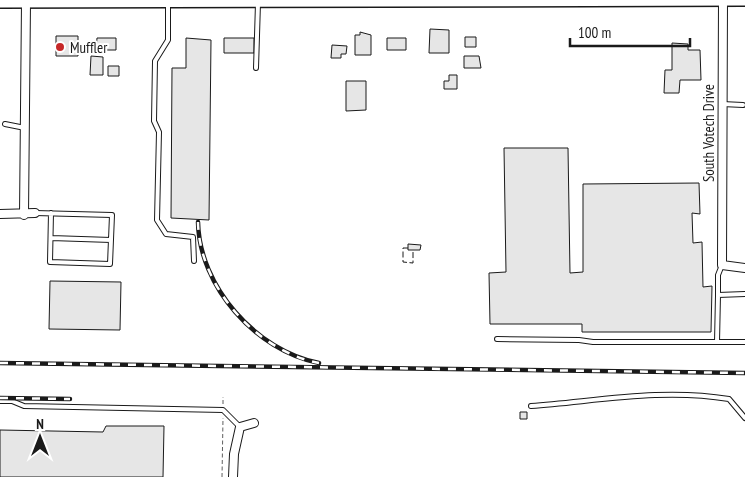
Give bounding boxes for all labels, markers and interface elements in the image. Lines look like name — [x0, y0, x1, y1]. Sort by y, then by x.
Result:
scale bar — [570, 15, 690, 47]
text: 100 m — [578, 23, 611, 42]
place label: Muffler — [70, 38, 108, 57]
marker: Muffler — [54, 41, 66, 53]
street label: South Votech Drive — [699, 84, 718, 182]
north arrow — [15, 412, 65, 462]
text: N — [36, 415, 44, 433]

